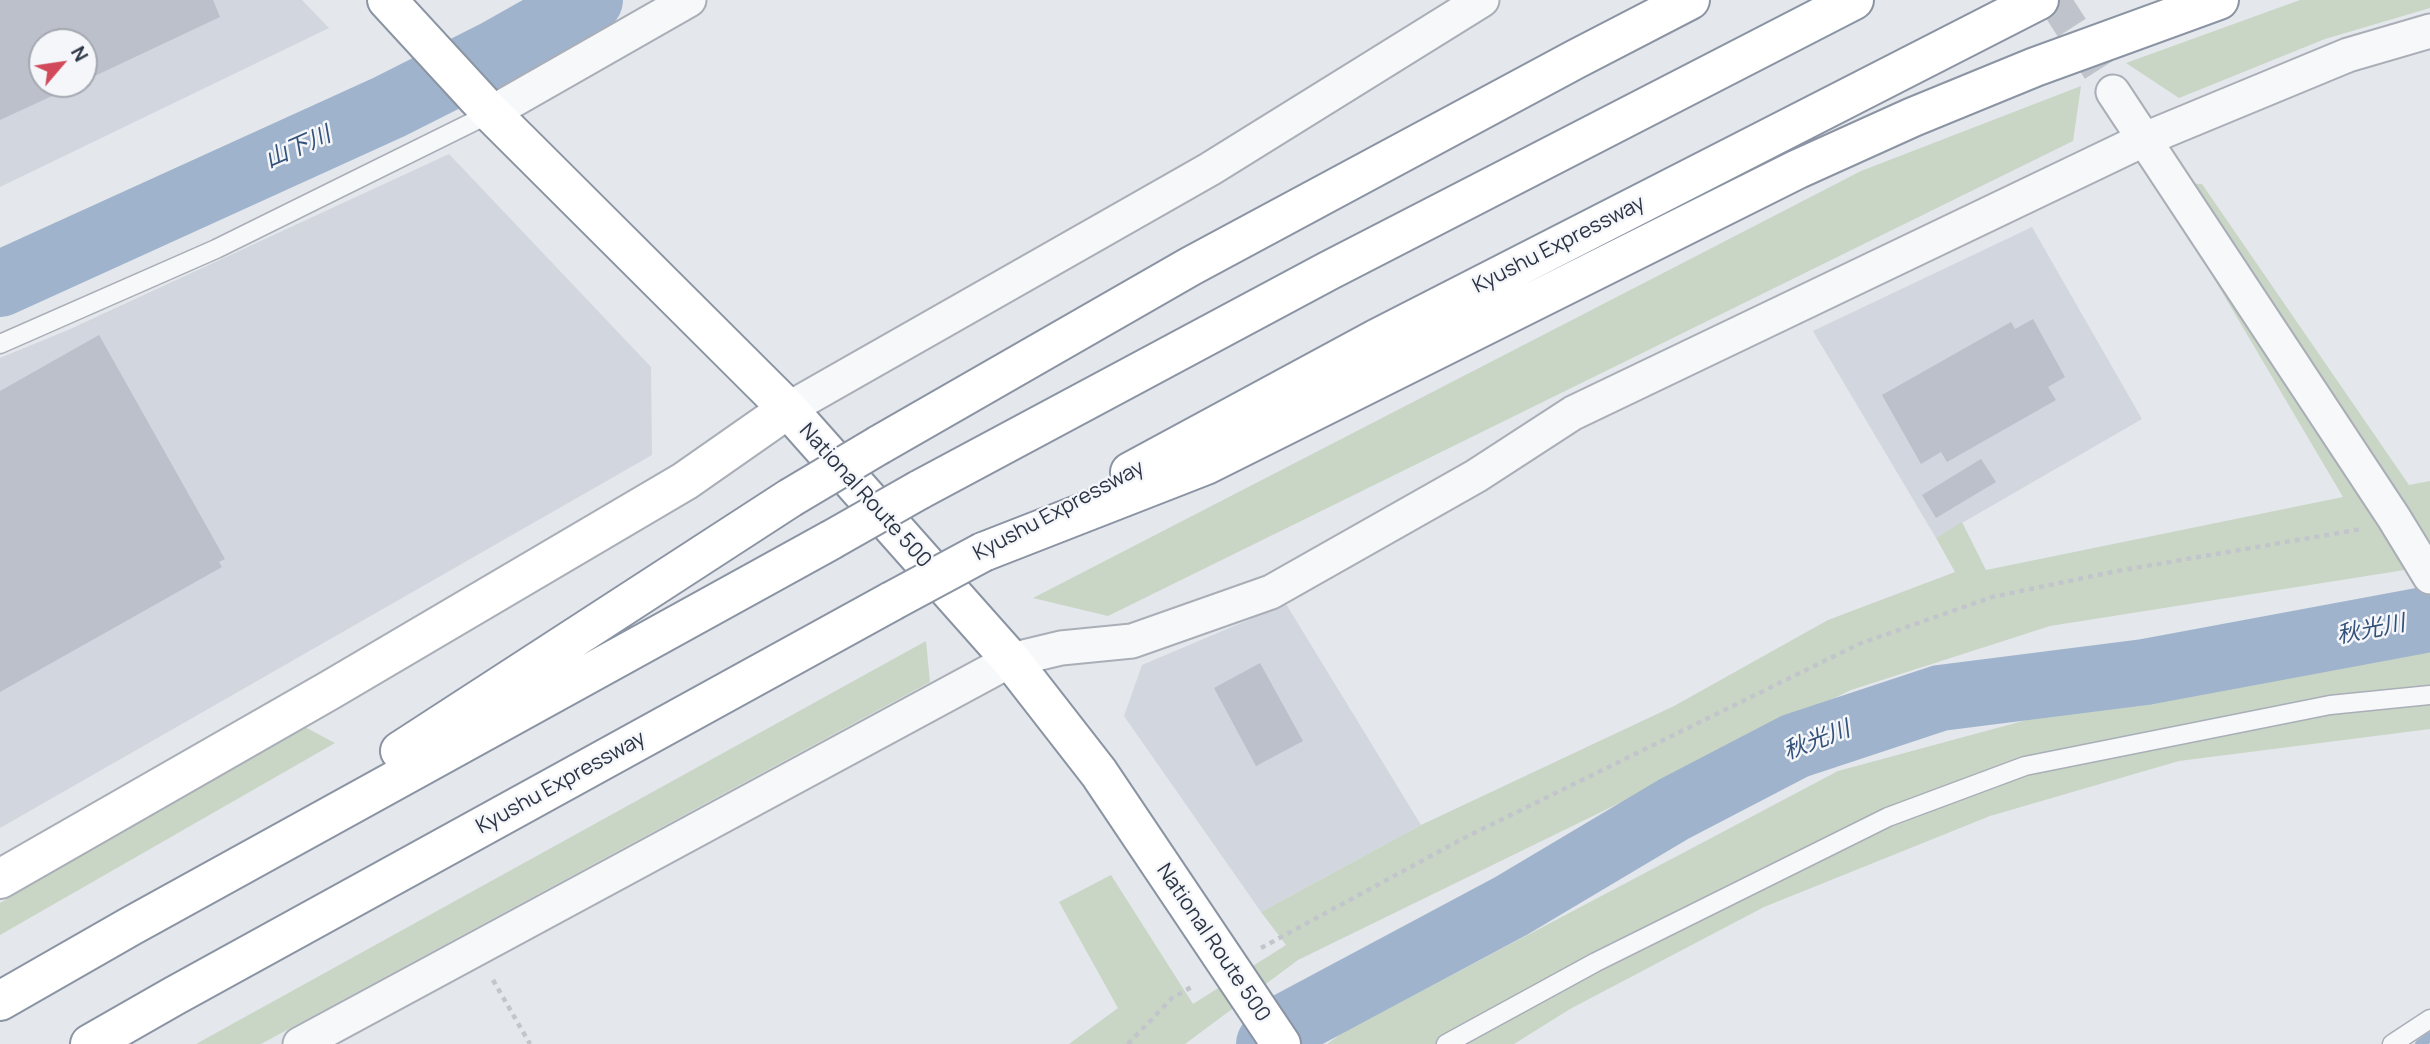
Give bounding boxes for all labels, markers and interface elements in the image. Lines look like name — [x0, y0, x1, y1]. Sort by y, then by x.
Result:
north arrow — [28, 28, 98, 98]
text: N — [65, 42, 94, 66]
water label: 山下川 — [261, 121, 335, 175]
street label: Kyushu Expressway — [1469, 191, 1649, 299]
street label: National Route 500 — [794, 419, 936, 573]
street label: Kyushu Expressway — [969, 455, 1149, 567]
water label: 秋光川 — [2335, 610, 2407, 650]
water label: 秋光川 — [1780, 716, 1854, 766]
street label: Kyushu Expressway — [472, 726, 650, 840]
street label: National Route 500 — [1151, 859, 1275, 1027]

